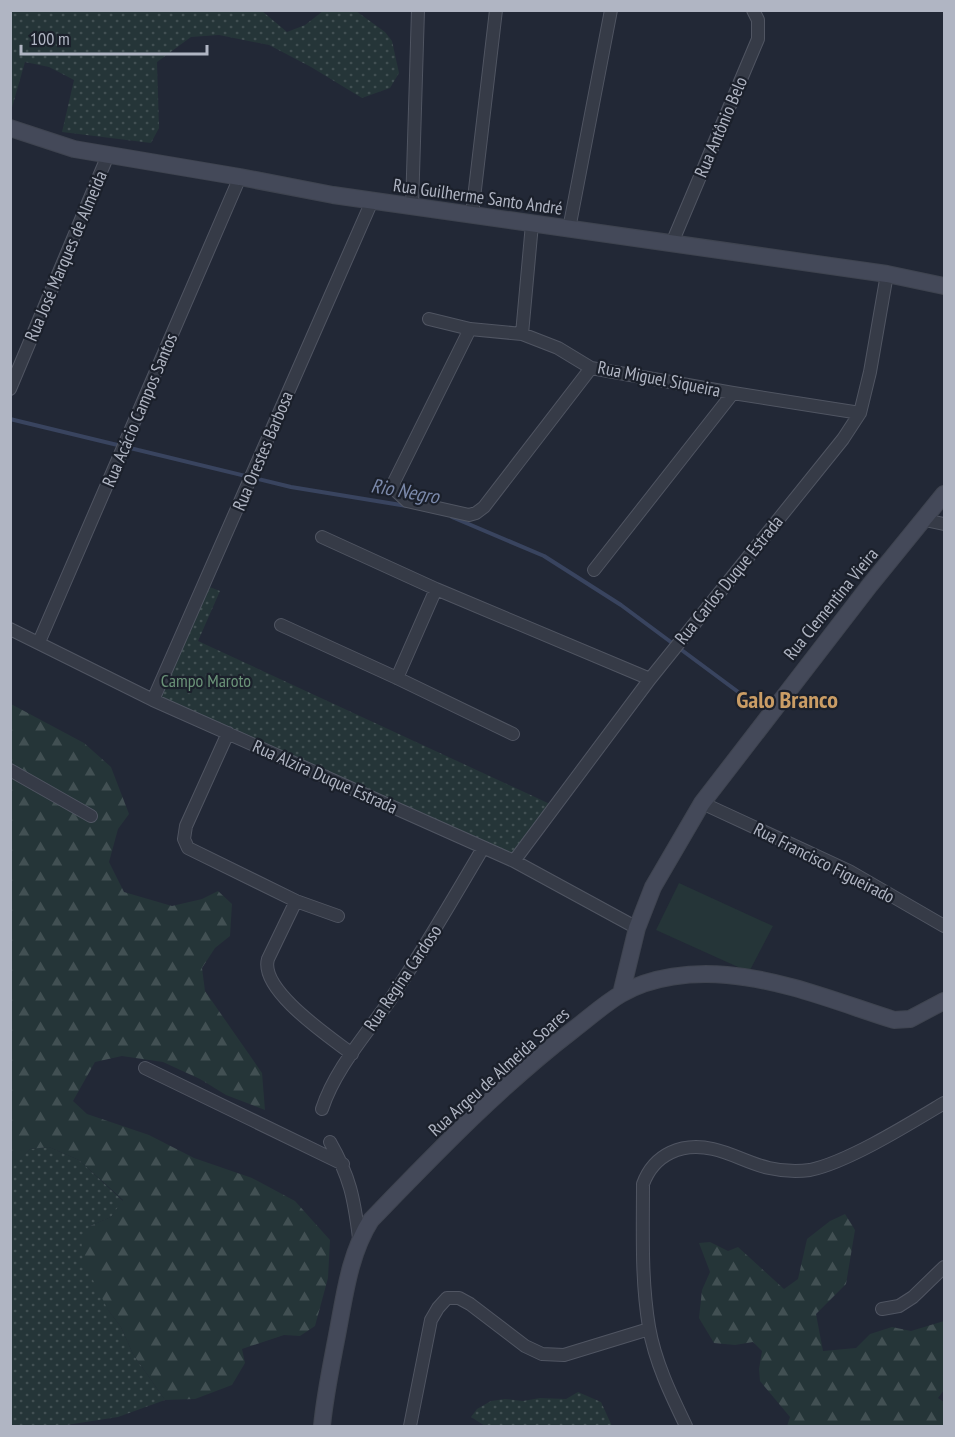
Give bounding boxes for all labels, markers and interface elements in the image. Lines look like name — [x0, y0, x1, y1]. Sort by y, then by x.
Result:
scale bar — [21, 18, 207, 56]
text: 100 m — [30, 27, 70, 50]
street label: Rua Antônio Belo — [689, 73, 752, 181]
street label: Rua José Marques de Almeida — [19, 167, 112, 344]
street label: Rua Guilherme Santo André — [392, 173, 564, 220]
street label: Rua Acácio Campos Santos — [97, 329, 182, 490]
street label: Rua Miguel Siqueira — [596, 355, 722, 402]
street label: Rua Orestes Barbosa — [227, 388, 298, 514]
water label: Rio Negro — [369, 472, 442, 510]
street label: Rua Carlos Duque Estrada — [669, 510, 788, 649]
street label: Rua Clementina Vieira — [778, 543, 883, 664]
park label: Campo Maroto — [161, 669, 251, 692]
district label: Galo Branco — [736, 684, 838, 715]
street label: Rua Alzira Duque Estrada — [249, 734, 401, 819]
street label: Rua Francisco Figueirado — [750, 817, 899, 908]
street label: Rua Regina Cardoso — [359, 920, 447, 1035]
street label: Rua Argeu de Almeida Soares — [424, 1002, 574, 1141]

